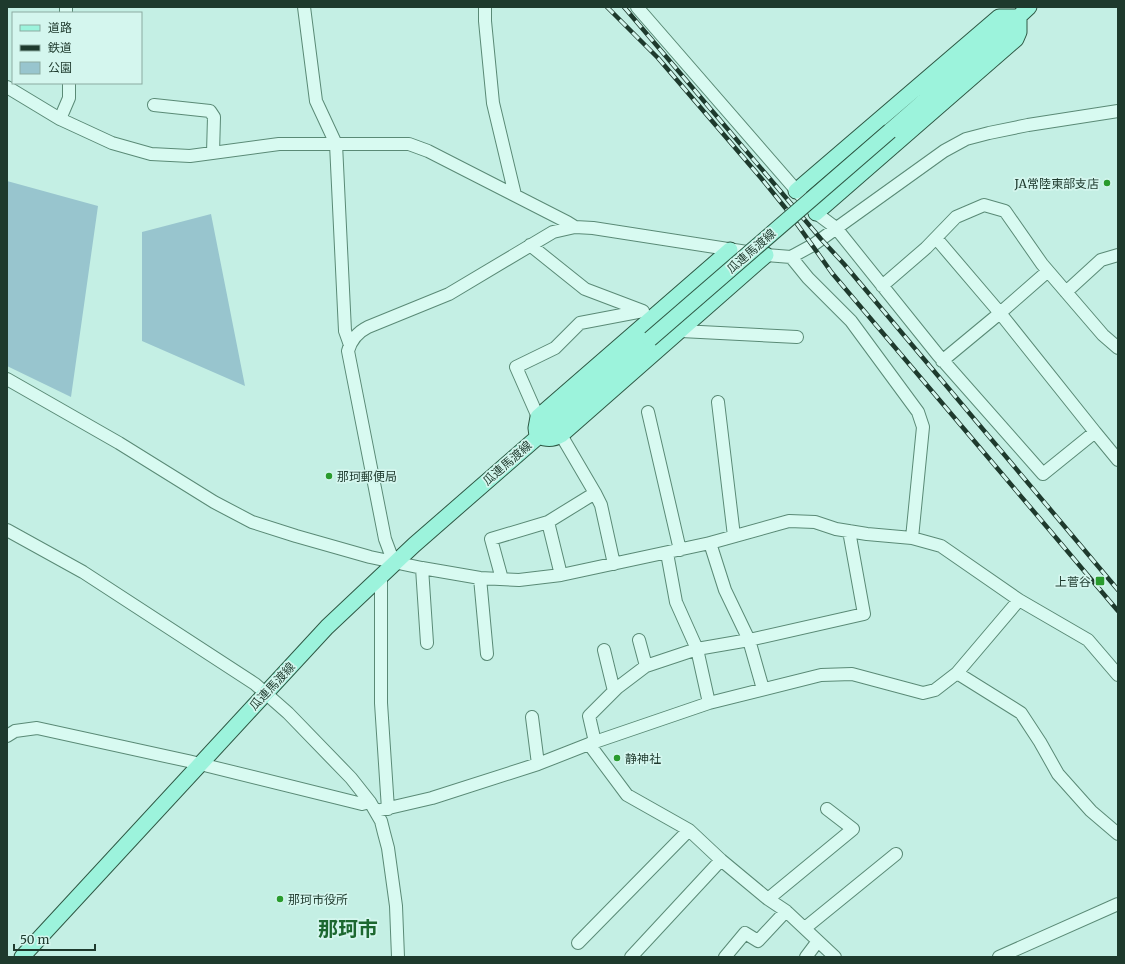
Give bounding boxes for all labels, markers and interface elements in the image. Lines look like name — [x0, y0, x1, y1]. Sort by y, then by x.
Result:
legend — [12, 12, 142, 84]
text: 道路 — [48, 20, 72, 35]
text: 鉄道 — [48, 40, 72, 55]
text: 公園 — [48, 60, 72, 75]
place label: JA常陸東部支店 — [1013, 176, 1099, 191]
marker: JA常陸東部支店 — [1102, 178, 1112, 188]
street label: 瓜連馬渡線 — [723, 226, 779, 276]
street label: 瓜連馬渡線 — [479, 438, 535, 488]
place label: 那珂郵便局 — [337, 469, 397, 484]
marker: 那珂郵便局 — [324, 471, 334, 481]
place label: 上菅谷 — [1055, 574, 1091, 589]
marker: 上菅谷 — [1094, 575, 1106, 587]
street label: 瓜連馬渡線 — [246, 659, 298, 713]
place label: 静神社 — [625, 751, 661, 766]
marker: 静神社 — [612, 753, 622, 763]
place label: 那珂市役所 — [288, 892, 348, 907]
marker: 那珂市役所 — [275, 894, 285, 904]
district label: 那珂市 — [318, 916, 378, 941]
scale bar — [14, 926, 95, 952]
text: 50 m — [20, 932, 49, 947]

